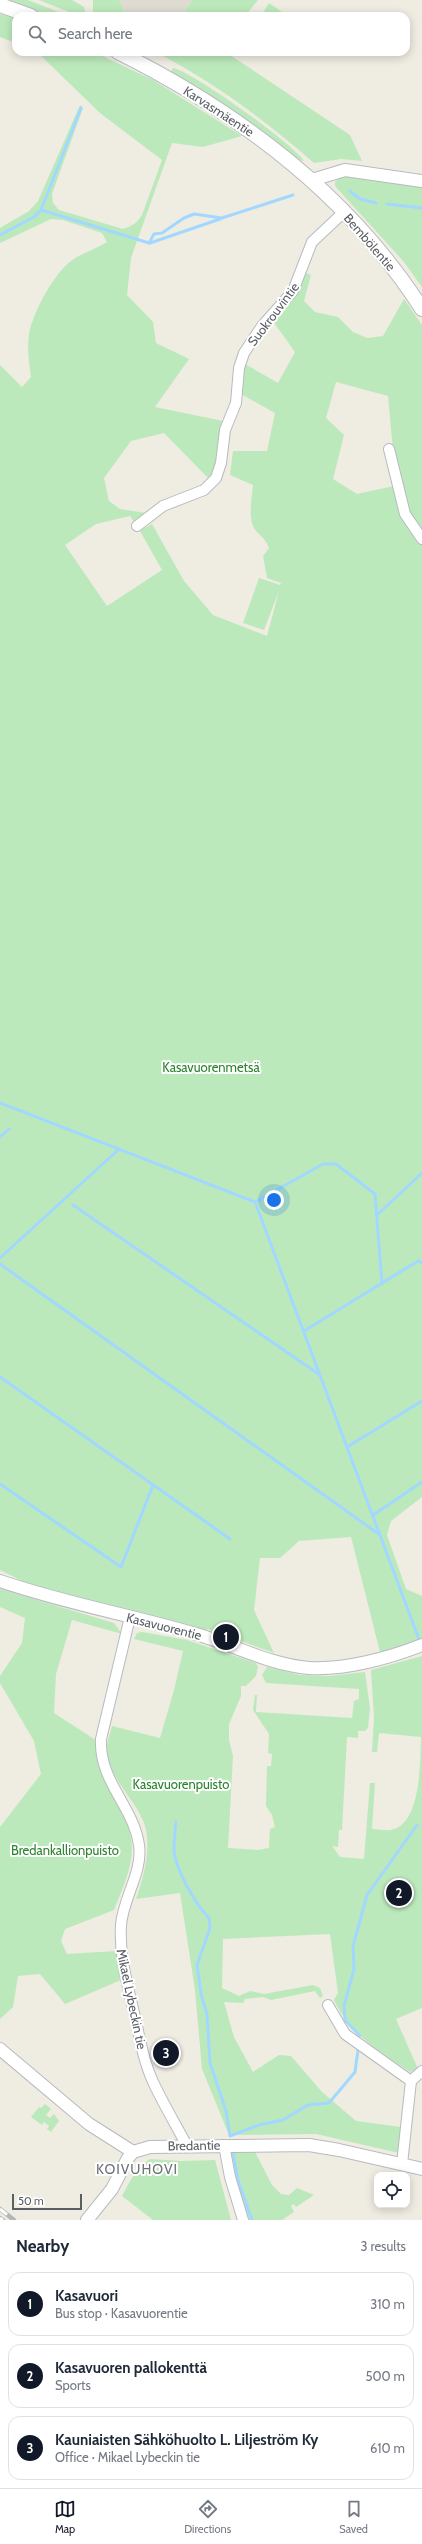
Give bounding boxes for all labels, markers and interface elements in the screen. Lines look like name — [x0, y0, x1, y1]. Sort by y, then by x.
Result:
search box — [12, 12, 410, 56]
icon: search — [26, 23, 48, 45]
text: Search here — [58, 25, 133, 43]
street label: Karvasmäentie — [181, 82, 258, 140]
street label: Bembölentie — [341, 210, 399, 274]
street label: Suokrouvintie — [244, 279, 302, 349]
park label: Kasavuorenmetsä — [162, 1059, 260, 1075]
your location — [264, 1190, 284, 1210]
street label: Kasavuorentie — [125, 1609, 204, 1643]
pin: 1 — [213, 1622, 239, 1652]
park label: Kasavuorenpuisto — [133, 1776, 229, 1792]
park label: Bredankallionpuisto — [11, 1842, 119, 1858]
pin: 2 — [386, 1878, 412, 1908]
street label: Mikael Lybeckin tie — [114, 1947, 151, 2051]
pin: 3 — [153, 2038, 179, 2068]
street label: Bredantie — [168, 2137, 221, 2153]
district label: KOIVUHOVI — [96, 2160, 178, 2178]
map controls — [374, 2172, 410, 2208]
button: locate — [374, 2172, 410, 2208]
scale bar — [12, 2192, 82, 2211]
text: 50 m — [18, 2194, 44, 2208]
text: Nearby — [16, 2236, 69, 2256]
text: 3 results — [360, 2238, 406, 2254]
text: Kasavuori — [55, 2287, 118, 2305]
text: 1 — [28, 2296, 32, 2312]
text: 310 m — [370, 2296, 405, 2312]
text: Bus stop · Kasavuorentie — [55, 2305, 188, 2321]
text: Kasavuoren pallokenttä — [55, 2359, 207, 2377]
text: 2 — [27, 2368, 33, 2384]
text: 500 m — [365, 2368, 405, 2384]
text: Sports — [55, 2377, 91, 2393]
text: Kauniaisten Sähköhuolto L. Liljeström Ky — [55, 2431, 318, 2449]
text: 3 — [26, 2440, 34, 2456]
text: 610 m — [370, 2440, 405, 2456]
text: Office · Mikael Lybeckin tie — [55, 2449, 200, 2465]
tab: Map — [54, 2498, 76, 2536]
tab: Directions — [184, 2498, 231, 2536]
tab: Saved — [339, 2498, 368, 2536]

